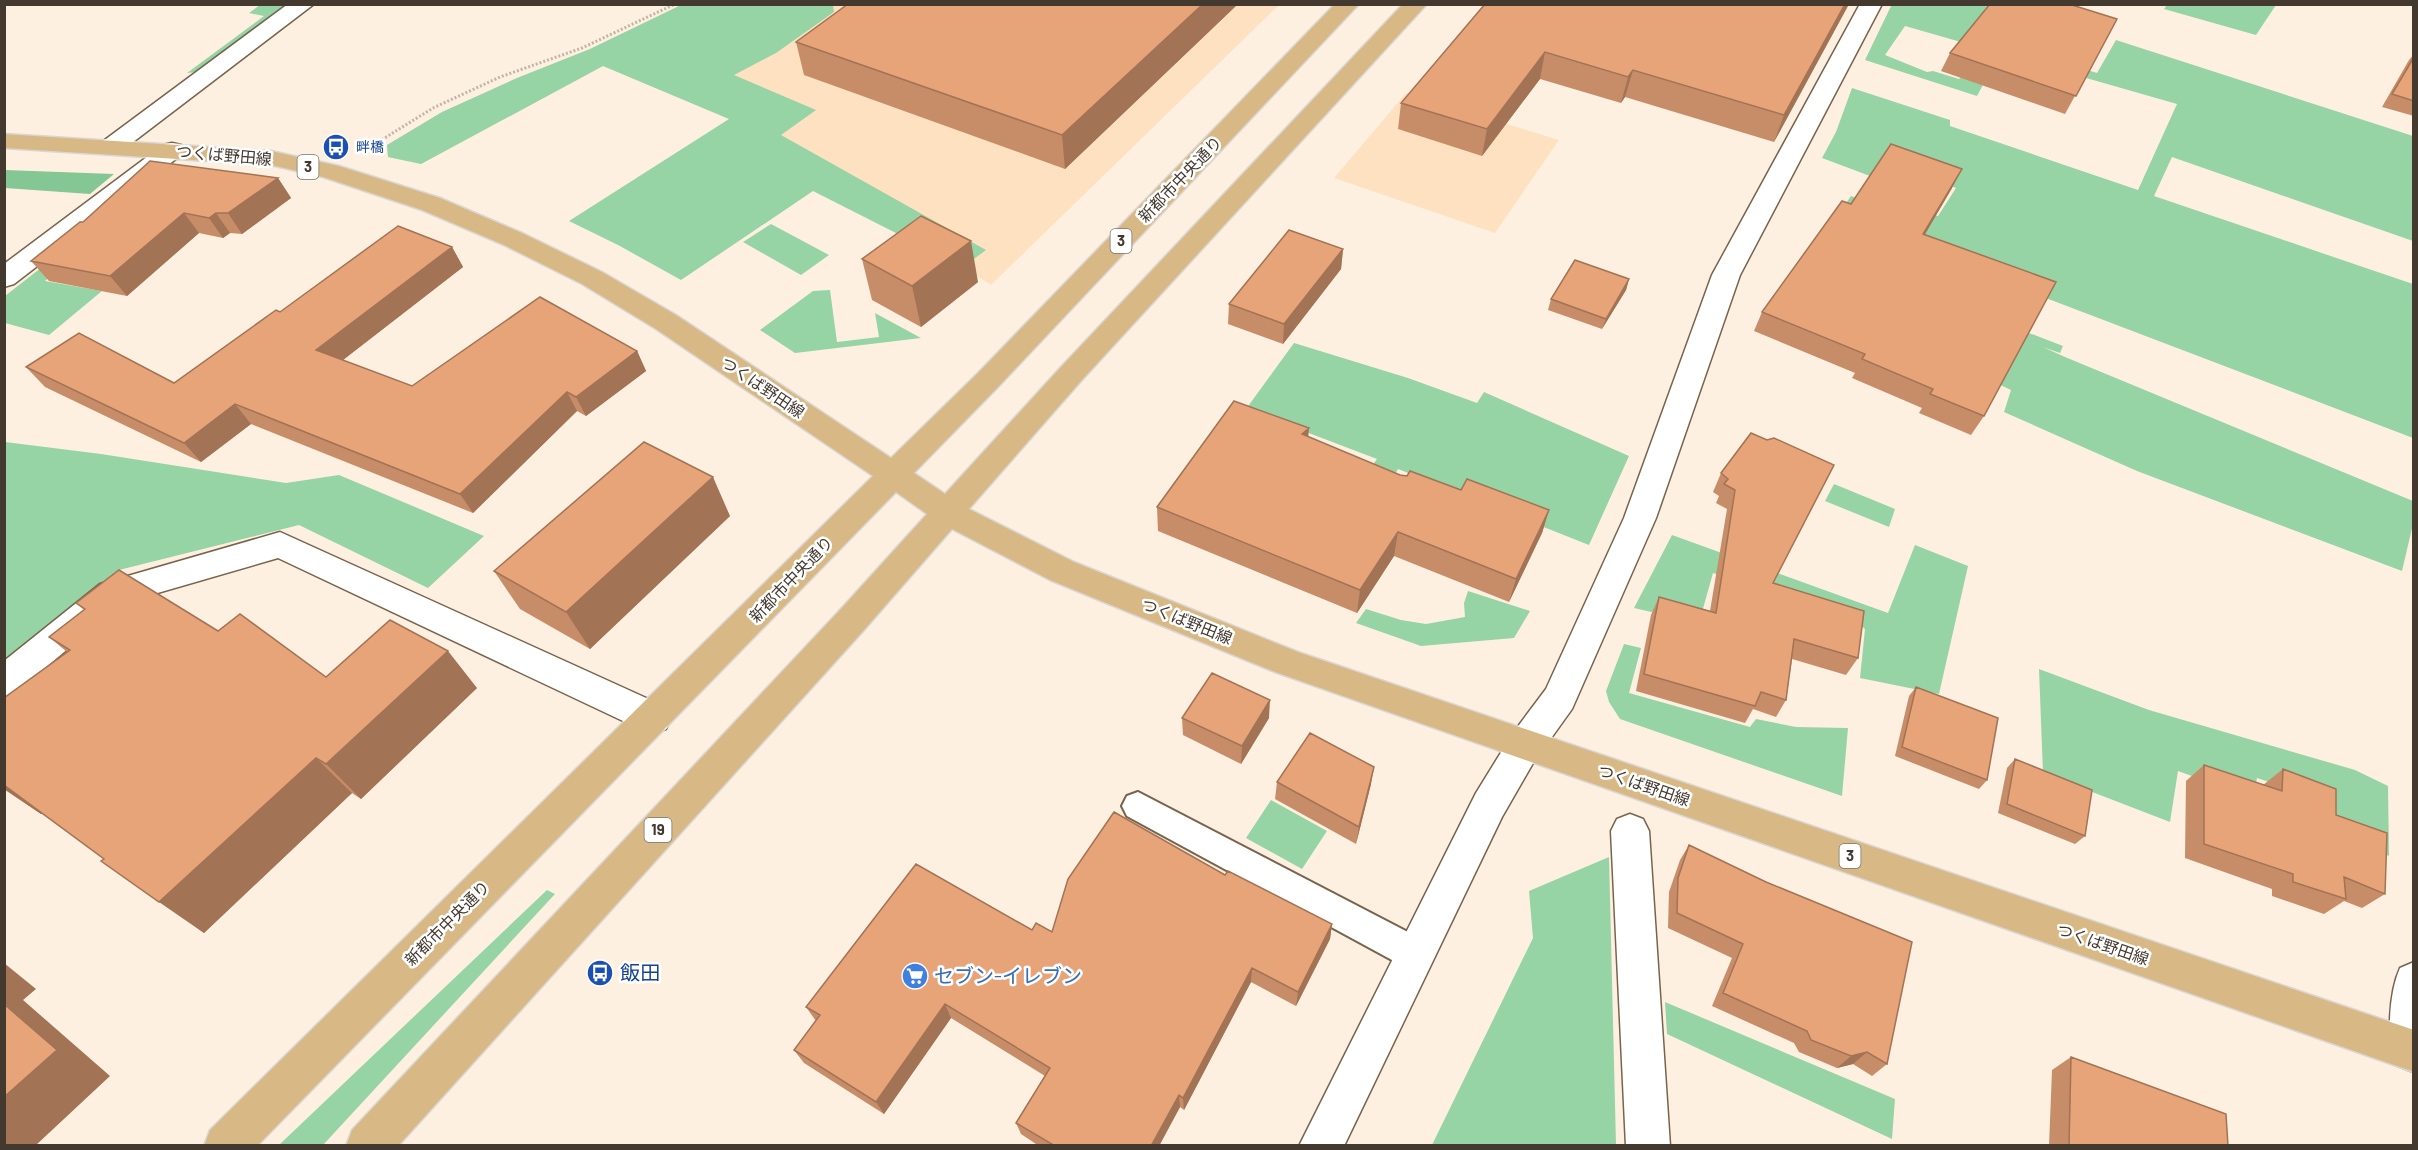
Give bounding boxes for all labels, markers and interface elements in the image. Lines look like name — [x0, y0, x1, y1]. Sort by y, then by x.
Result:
bus stop icon: 畔橋 — [321, 132, 351, 162]
street label: 新都市中央通り — [1134, 132, 1225, 226]
place label: 畔橋 — [356, 138, 384, 155]
street label: つくば野田線 — [175, 141, 273, 168]
road number: 3 — [298, 155, 318, 179]
road number: 3 — [1110, 229, 1132, 253]
street label: つくば野田線 — [718, 352, 808, 421]
street label: 新都市中央通り — [745, 532, 836, 626]
street label: つくば野田線 — [1139, 594, 1235, 647]
street label: つくば野田線 — [1596, 760, 1693, 809]
road number: 19 — [644, 818, 672, 842]
road number: 3 — [1840, 844, 1860, 868]
street label: 新都市中央通り — [400, 876, 493, 969]
street label: つくば野田線 — [2055, 919, 2152, 968]
bus stop icon: 飯田 — [585, 958, 615, 988]
place label: 飯田 — [620, 960, 660, 984]
supermarket icon: セブン-イレブン — [900, 961, 930, 991]
place label: セブン-イレブン — [934, 963, 1082, 987]

